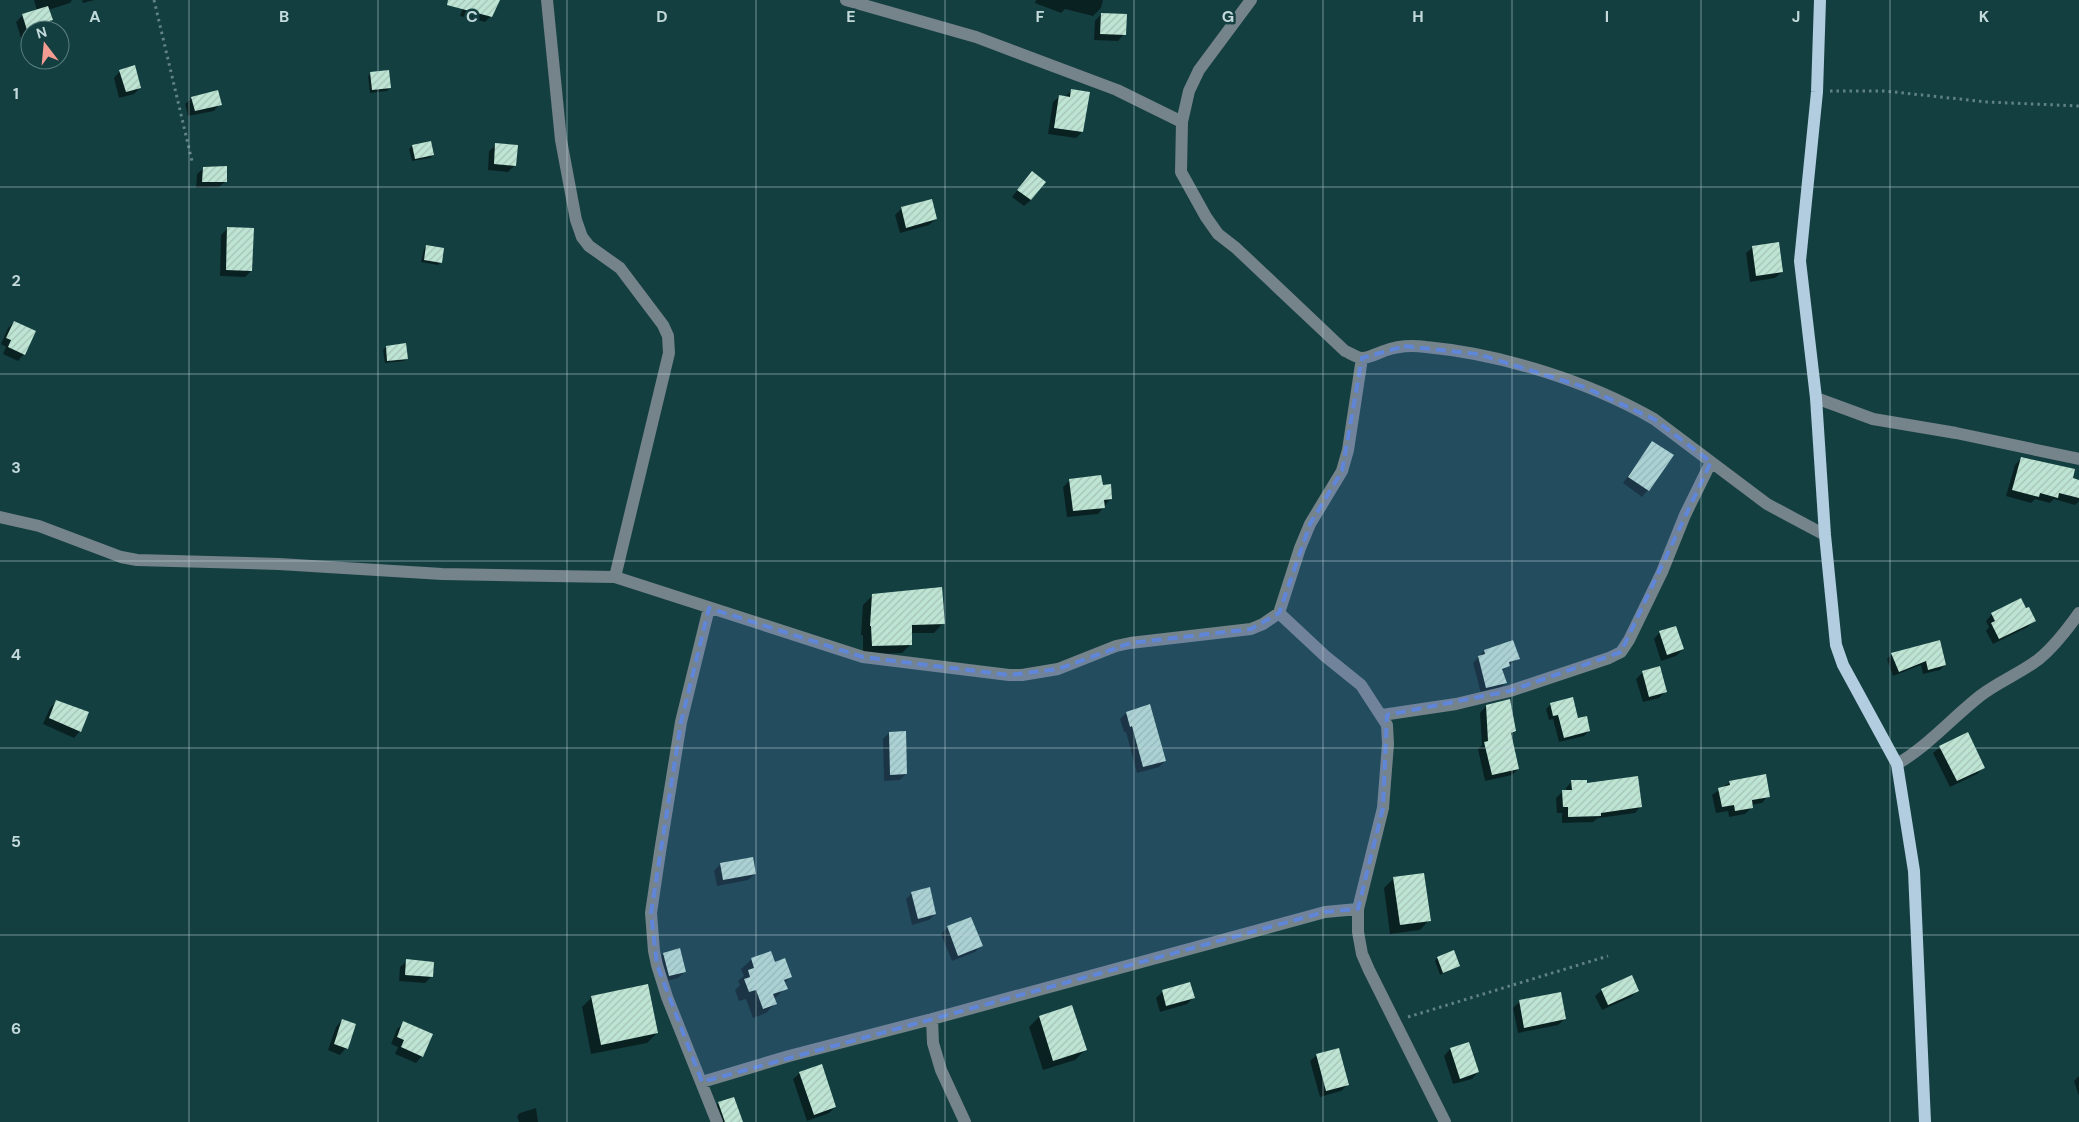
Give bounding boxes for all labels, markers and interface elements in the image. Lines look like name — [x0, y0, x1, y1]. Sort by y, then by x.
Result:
text: A — [89, 6, 101, 27]
text: B — [279, 6, 289, 27]
text: C — [466, 6, 478, 27]
text: D — [656, 6, 668, 27]
text: E — [846, 6, 856, 27]
text: F — [1036, 6, 1045, 27]
text: G — [1222, 6, 1234, 27]
text: H — [1412, 6, 1424, 27]
text: I — [1605, 6, 1609, 27]
text: J — [1792, 6, 1800, 27]
text: K — [1979, 6, 1990, 27]
north arrow — [20, 20, 70, 70]
text: N — [34, 22, 49, 43]
text: 1 — [13, 83, 19, 104]
text: 2 — [11, 270, 21, 291]
text: 3 — [11, 457, 21, 478]
text: 4 — [11, 644, 21, 665]
text: 5 — [11, 831, 21, 852]
text: 6 — [11, 1018, 21, 1039]

